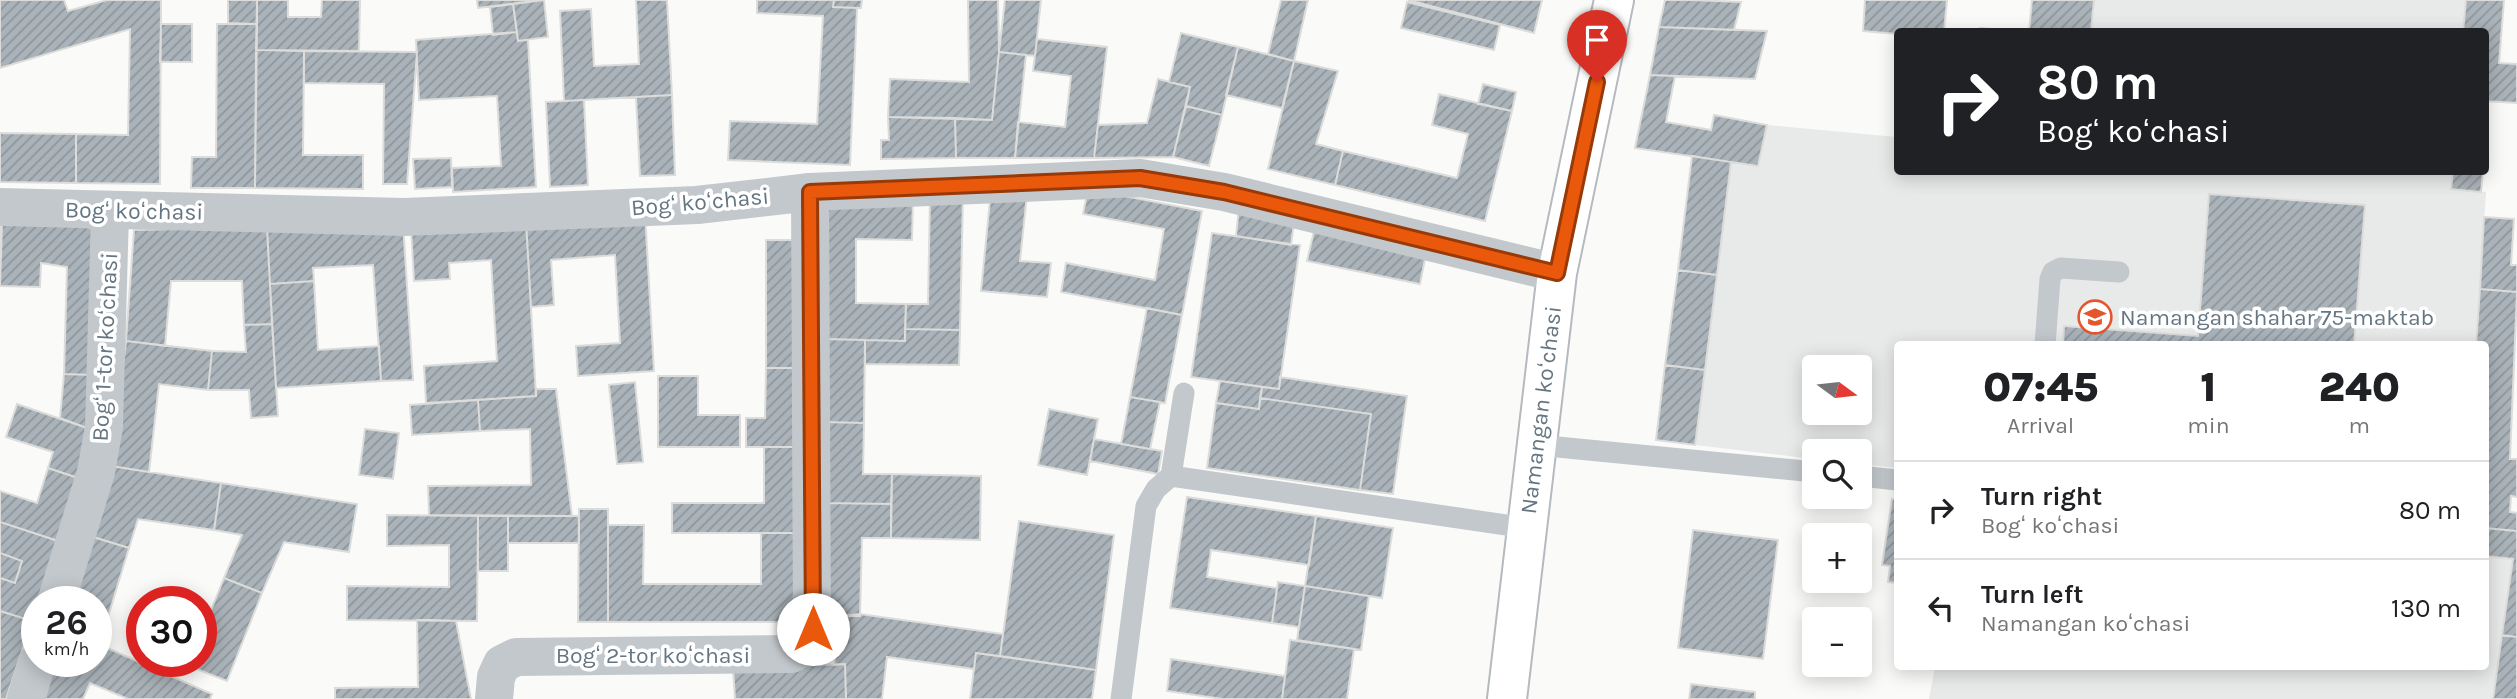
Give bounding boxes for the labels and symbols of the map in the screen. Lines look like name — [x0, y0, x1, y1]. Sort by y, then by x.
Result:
pin — [1567, 10, 1627, 82]
street label: Bogʻ koʻchasi — [630, 183, 770, 221]
street label: Bogʻ koʻchasi — [65, 196, 203, 226]
street label: Bogʻ 1-tor koʻchasi — [87, 252, 123, 442]
school or university icon: Namangan shahar 75-maktab — [2076, 298, 2114, 336]
street label: Namangan koʻchasi — [1515, 304, 1567, 516]
place label: Namangan shahar 75-maktab — [2120, 304, 2434, 331]
north arrow — [1802, 355, 1872, 425]
speed limit sign: 30 — [126, 586, 217, 677]
position arrow — [776, 592, 850, 666]
street label: Bogʻ 2-tor koʻchasi — [556, 642, 750, 669]

